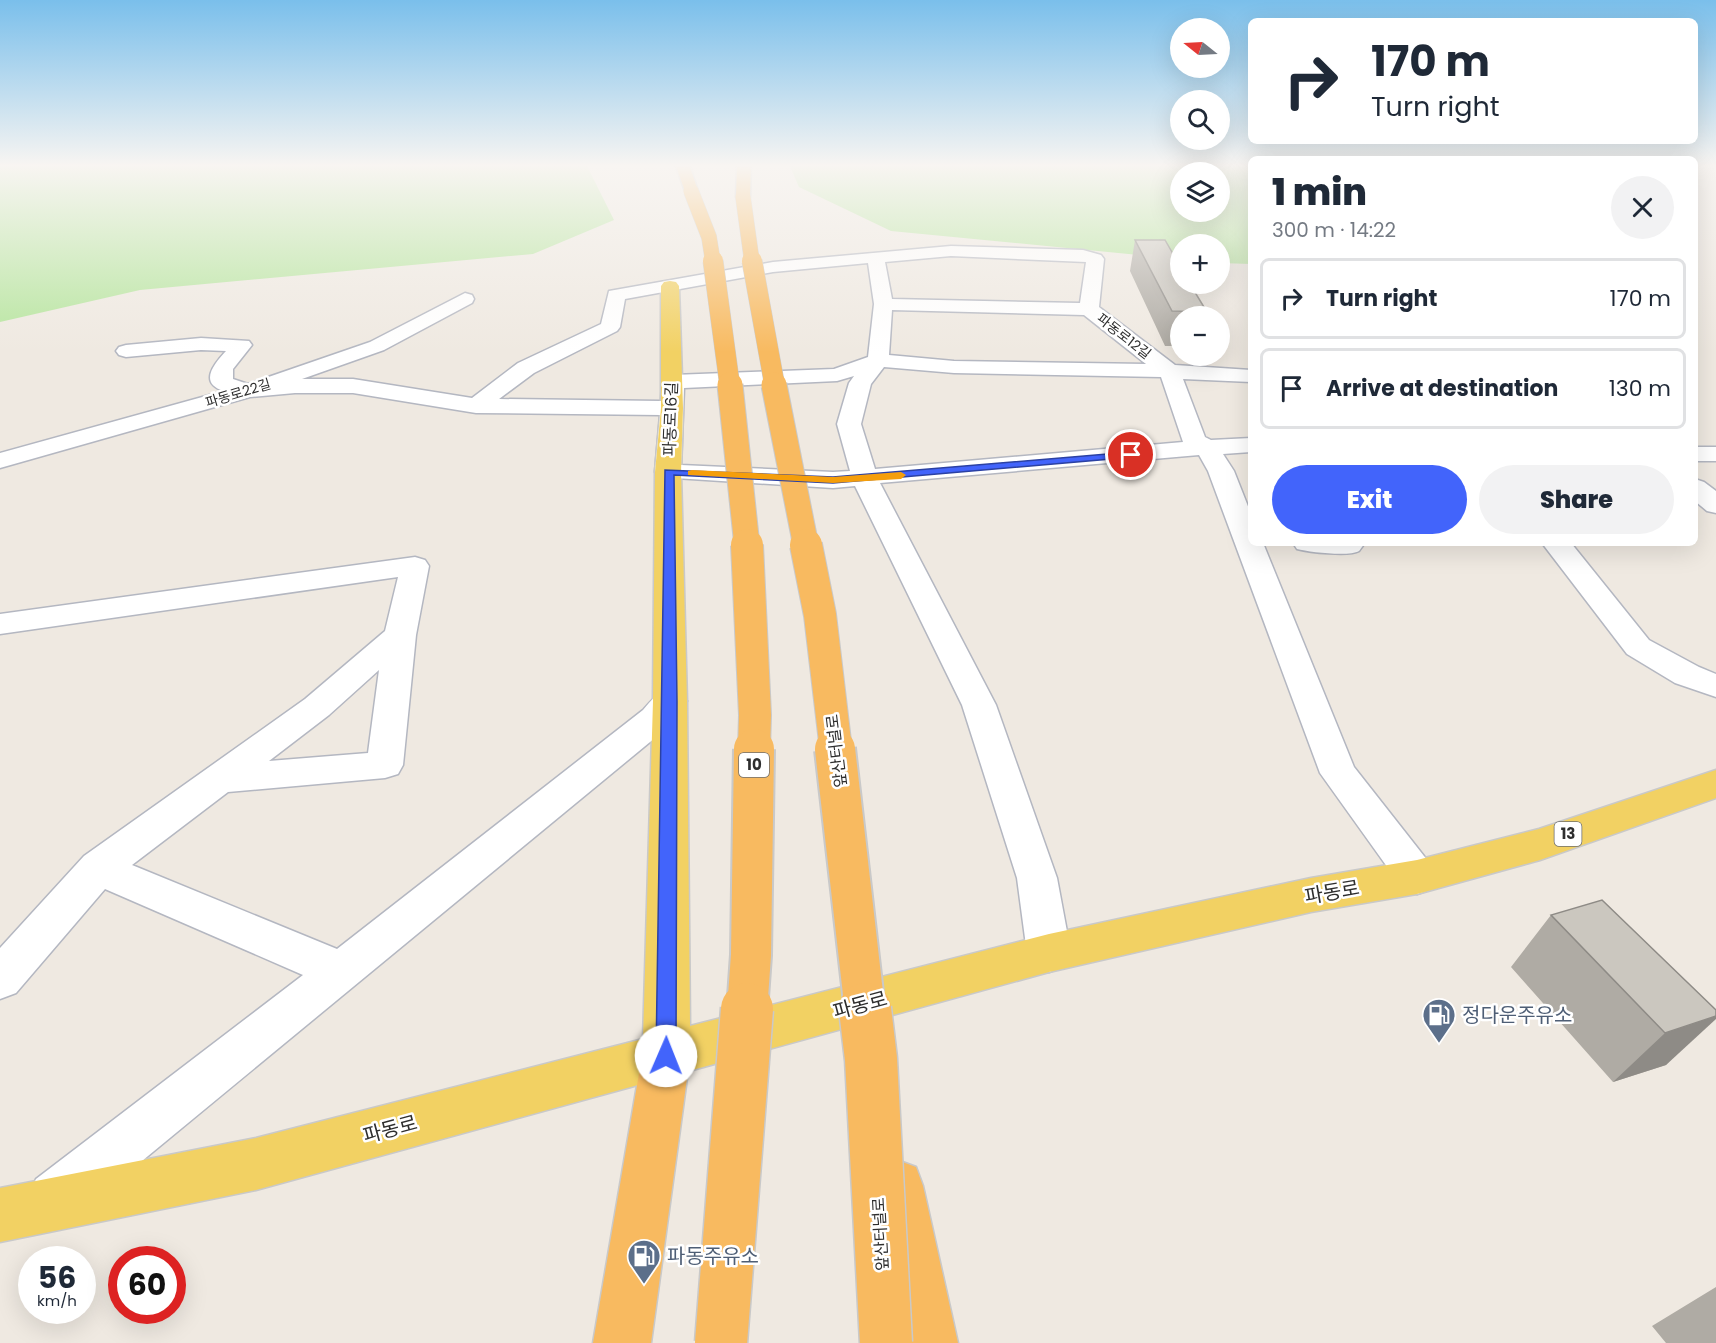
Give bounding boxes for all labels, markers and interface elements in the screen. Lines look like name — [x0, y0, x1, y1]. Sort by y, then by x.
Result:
north arrow — [1170, 18, 1230, 78]
map controls — [1170, 18, 1230, 366]
text: 170 m — [1371, 32, 1490, 91]
icon: right — [1272, 42, 1350, 120]
text: Turn right — [1371, 88, 1500, 125]
button: search — [1170, 90, 1230, 150]
button: layers — [1170, 162, 1230, 222]
text: 1 min — [1272, 167, 1367, 218]
button: close — [1611, 176, 1674, 239]
text: 300 m · 14:22 — [1272, 216, 1396, 244]
button: + — [1170, 234, 1230, 294]
icon: right — [1275, 282, 1308, 315]
text: Turn right — [1326, 283, 1437, 314]
text: 170 m — [1610, 283, 1671, 314]
button: − — [1170, 306, 1230, 366]
street label: 파동로12길 — [1093, 308, 1155, 364]
icon: arrive — [1275, 372, 1308, 405]
text: Arrive at destination — [1326, 373, 1558, 404]
text: 130 m — [1609, 373, 1671, 404]
street label: 파동로22길 — [203, 374, 273, 412]
street label: 파동로16길 — [658, 382, 683, 456]
pin — [1105, 429, 1156, 480]
icon: arrive — [1114, 438, 1147, 471]
button: Exit — [1272, 465, 1467, 534]
button: Share — [1479, 465, 1674, 534]
street label: 앞산터널로 — [821, 713, 852, 789]
road number: 10 — [739, 753, 769, 777]
road number: 13 — [1554, 822, 1582, 846]
street label: 파동로 — [1302, 873, 1362, 911]
street label: 파동로 — [830, 984, 890, 1026]
fuel station icon: 정다운주유소 — [1421, 997, 1457, 1044]
place label: 정다운주유소 — [1462, 1001, 1572, 1029]
position arrow — [634, 1024, 698, 1088]
street label: 파동로 — [360, 1108, 420, 1150]
street label: 앞산터널로 — [867, 1196, 894, 1271]
fuel station icon: 파동주유소 — [626, 1238, 662, 1285]
place label: 파동주유소 — [667, 1242, 759, 1270]
speed limit sign: 60 — [108, 1246, 186, 1324]
text: 56 — [38, 1256, 76, 1299]
text: km/h — [37, 1290, 77, 1311]

